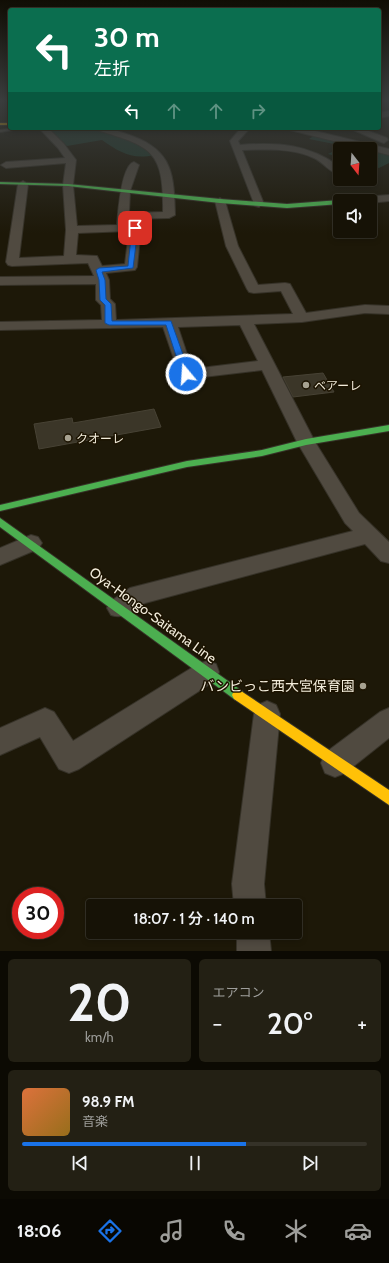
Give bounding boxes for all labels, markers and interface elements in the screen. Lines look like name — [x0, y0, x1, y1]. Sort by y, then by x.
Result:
text: 30 m — [94, 20, 160, 54]
icon: left — [28, 24, 80, 76]
text: 左折 — [94, 58, 130, 80]
icon: left — [121, 100, 143, 122]
icon: ahead — [163, 100, 185, 122]
icon: ahead — [205, 100, 227, 122]
icon: right — [247, 100, 269, 122]
north arrow — [333, 142, 377, 186]
map controls — [333, 142, 377, 238]
button: sound — [333, 194, 377, 238]
pin — [118, 211, 152, 245]
icon: arrive — [124, 217, 146, 239]
position arrow — [165, 353, 207, 395]
place label: ベアーレ — [314, 378, 361, 393]
marker: ベアーレ — [301, 380, 311, 390]
place label: クオーレ — [76, 431, 124, 446]
marker: クオーレ — [63, 433, 73, 443]
street label: Oya-Hongo-Saitama Line — [86, 563, 220, 667]
place label: バンビっこ西大宮保育園 — [200, 677, 355, 695]
marker: バンビっこ西大宮保育園 — [358, 681, 368, 691]
speed limit sign: 30 — [12, 887, 64, 939]
text: 18:07 · 1 分 · 140 m — [133, 910, 255, 928]
text: 20 — [67, 971, 131, 1034]
text: エアコン — [213, 984, 265, 1000]
text: 20° — [267, 1005, 313, 1042]
text: − — [213, 1010, 222, 1037]
text: + — [357, 1010, 367, 1037]
text: km/h — [85, 1029, 113, 1045]
text: 98.9 FM — [82, 1093, 135, 1111]
text: 音楽 — [82, 1113, 108, 1129]
icon: previous — [69, 1152, 91, 1174]
icon: pause — [184, 1152, 206, 1174]
icon: next — [299, 1152, 321, 1174]
icon: directions — [96, 1217, 124, 1245]
icon: music — [158, 1217, 186, 1245]
icon: phone — [220, 1217, 248, 1245]
icon: climate — [282, 1217, 310, 1245]
icon: car — [344, 1217, 372, 1245]
text: 18:06 — [17, 1220, 61, 1242]

